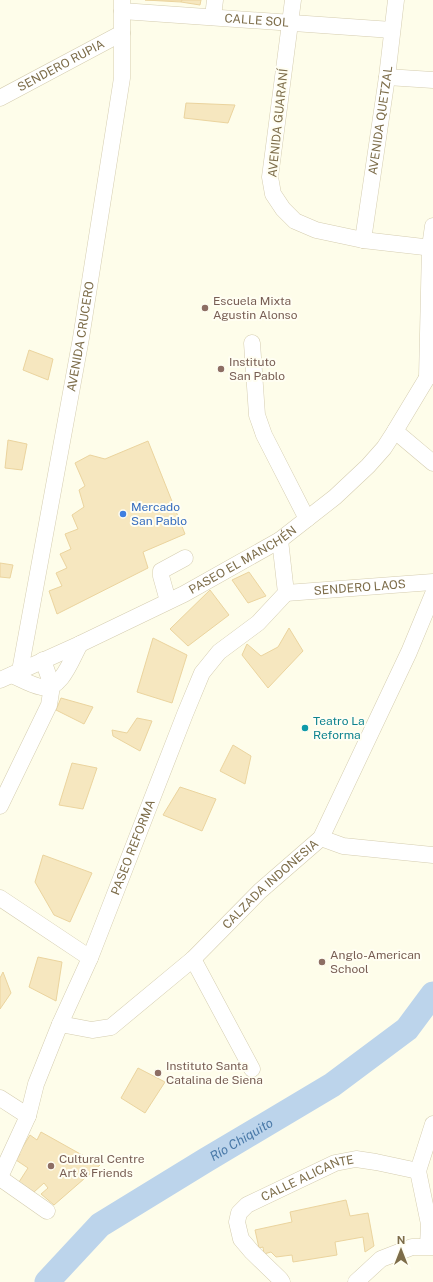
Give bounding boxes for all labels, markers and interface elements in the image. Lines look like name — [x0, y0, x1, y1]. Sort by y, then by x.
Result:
street label: CALLE SOL — [224, 11, 289, 30]
street label: SENDERO RUPIA — [15, 37, 107, 94]
street label: AVENIDA QUETZAL — [366, 65, 395, 176]
street label: AVENIDA GUARANÍ — [265, 67, 291, 178]
street label: AVENIDA CRUCERO — [64, 280, 97, 393]
place label: Escuela Mixta Agustin Alonso — [213, 294, 298, 322]
marker: Escuela Mixta Agustin Alonso — [200, 303, 210, 313]
place label: Instituto San Pablo — [229, 355, 285, 383]
marker: Instituto San Pablo — [216, 364, 226, 374]
place label: Mercado San Pablo — [131, 500, 187, 528]
marker: Mercado San Pablo — [118, 509, 128, 519]
street label: PASEO EL MANCHÉN — [186, 523, 299, 597]
street label: SENDERO LAOS — [313, 577, 406, 598]
place label: Teatro La Reforma — [313, 714, 365, 742]
marker: Teatro La Reforma — [300, 723, 310, 733]
street label: PASEO REFORMA — [108, 797, 158, 897]
street label: CALZADA INDONESIA — [220, 836, 321, 932]
place label: Anglo-American School — [330, 948, 421, 976]
marker: Anglo-American School — [317, 957, 327, 967]
place label: Instituto Santa Catalina de Siena — [166, 1059, 263, 1087]
marker: Instituto Santa Catalina de Siena — [153, 1068, 163, 1078]
water label: Río Chiquito — [207, 1115, 276, 1164]
place label: Cultural Centre Art & Friends — [59, 1152, 145, 1180]
street label: CALLE ALICANTE — [259, 1153, 355, 1204]
marker: Cultural Centre Art & Friends — [46, 1161, 56, 1171]
north arrow — [381, 1230, 421, 1270]
text: N — [397, 1234, 405, 1246]

